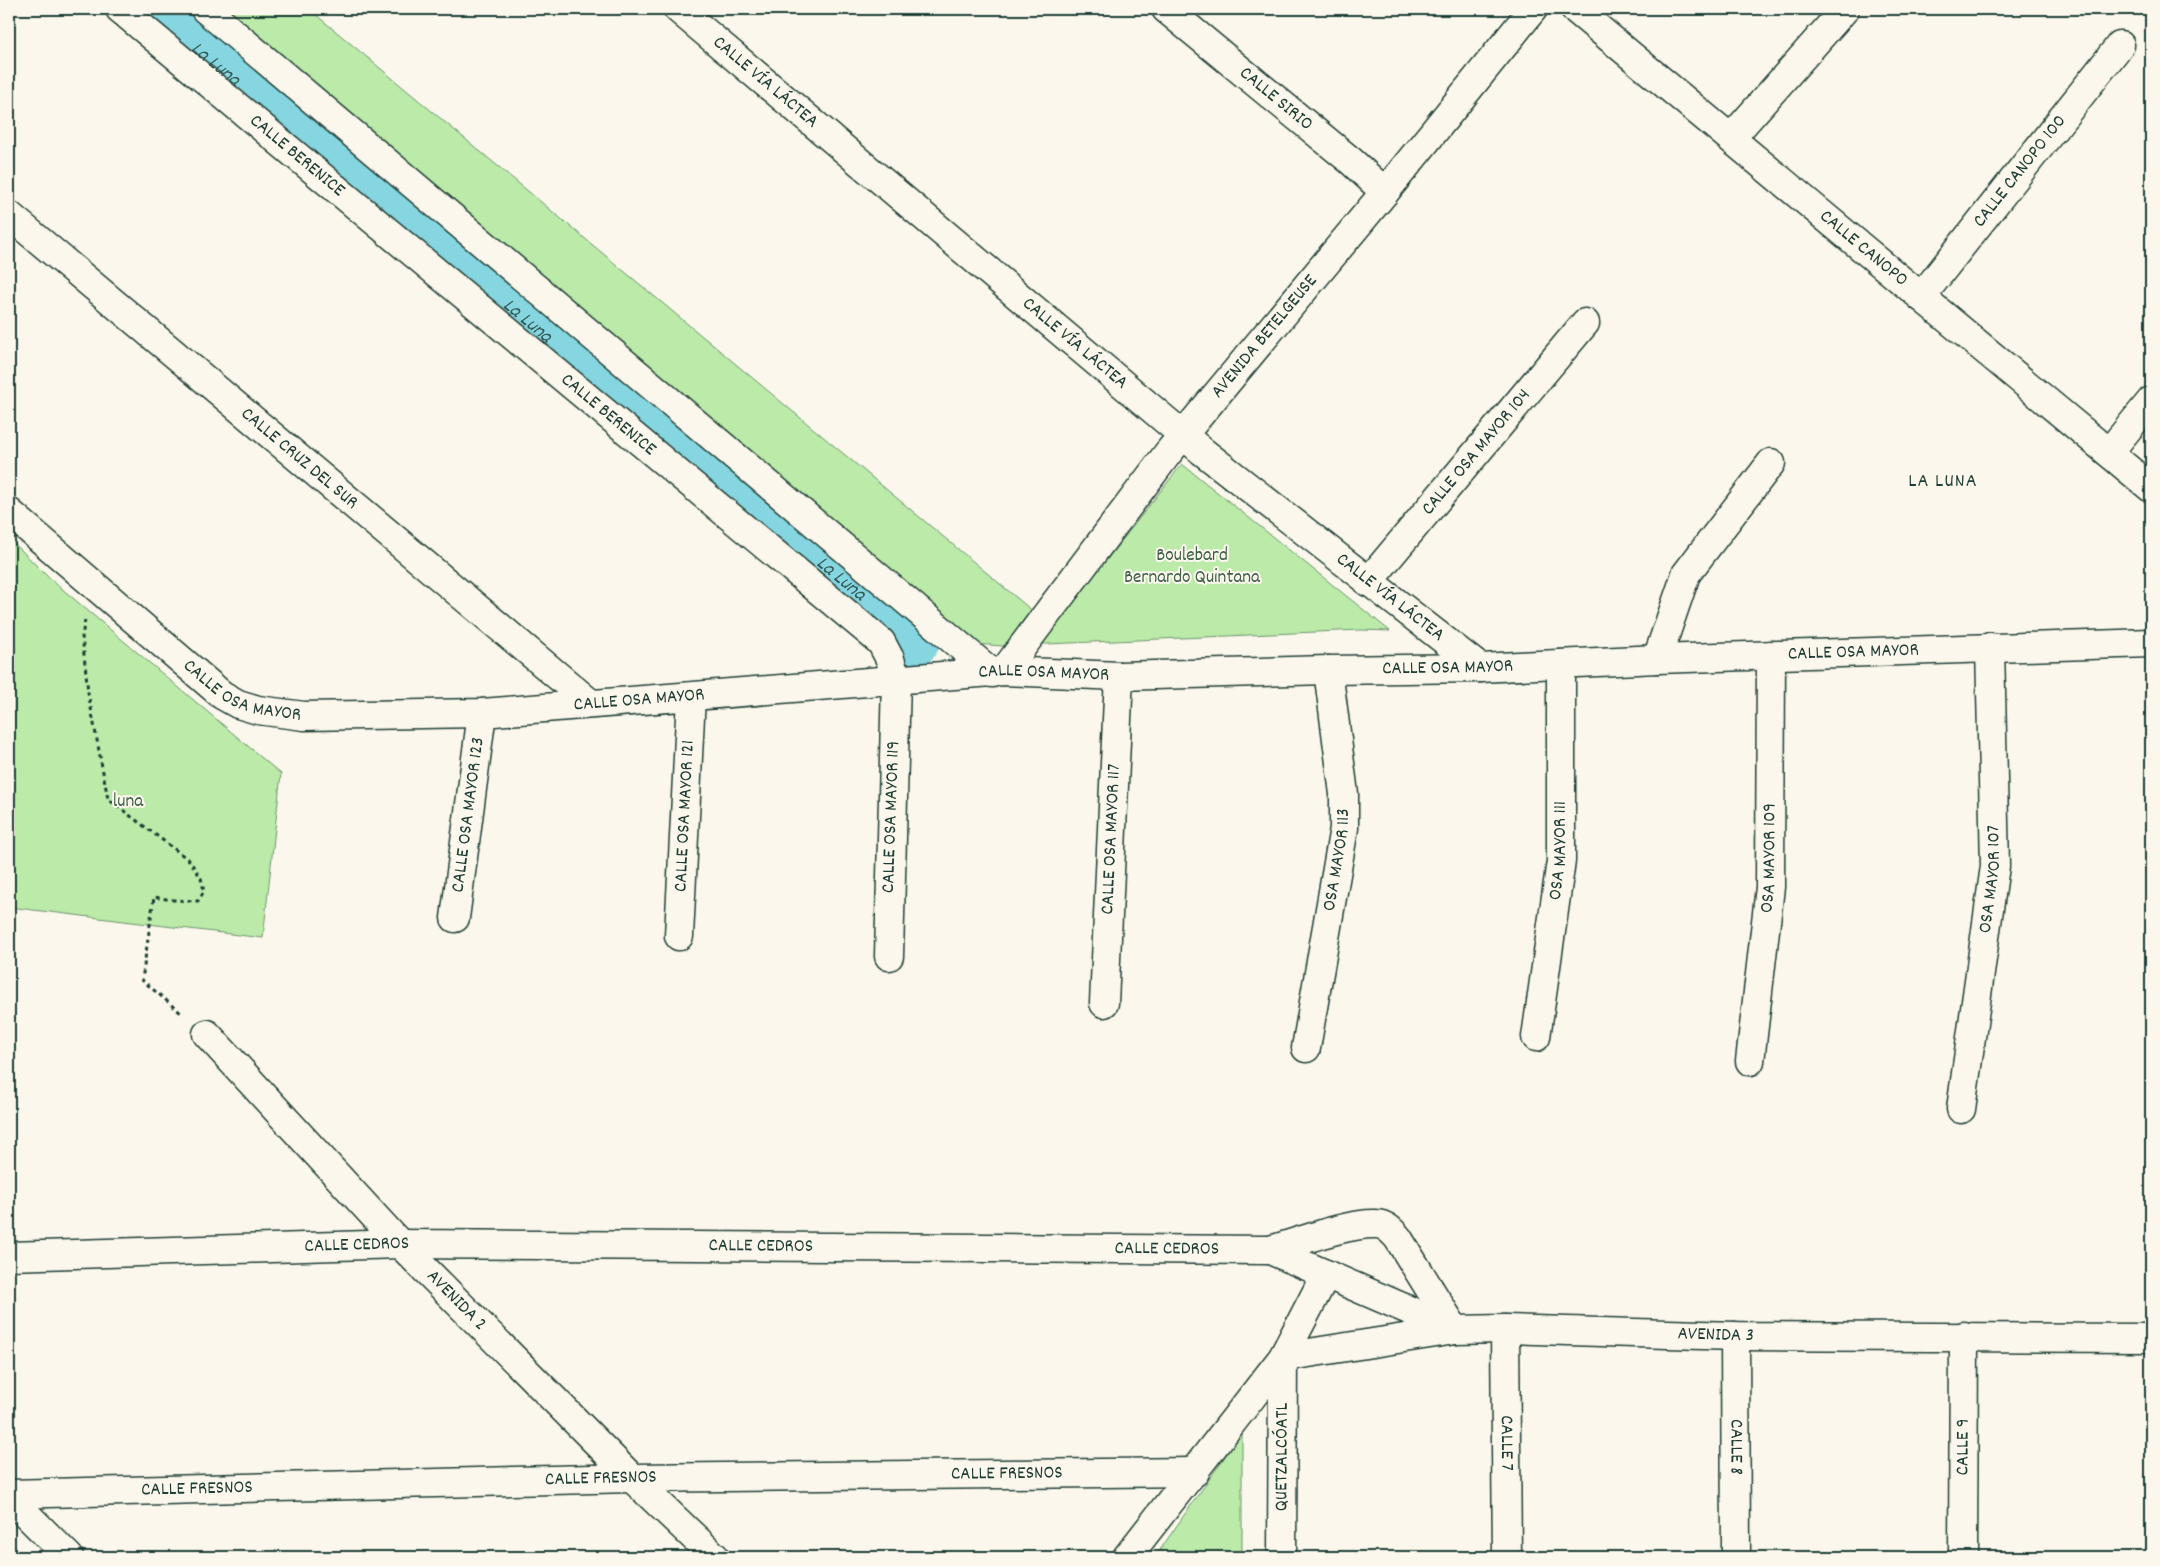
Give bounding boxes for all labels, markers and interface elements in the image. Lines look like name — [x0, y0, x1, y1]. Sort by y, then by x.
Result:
street label: CALLE VÍA LÁCTEA — [706, 30, 824, 135]
water label: La Luna — [184, 36, 247, 95]
street label: CALLE SIRIO — [1233, 61, 1319, 138]
street label: CALLE BERENICE — [243, 108, 351, 204]
street label: CALLE CANOPO 100 — [1967, 109, 2073, 234]
street label: CALLE CANOPO — [1813, 204, 1913, 294]
street label: AVENIDA BETELGEUSE — [1205, 269, 1325, 405]
street label: CALLE VÍA LÁCTEA — [1016, 291, 1134, 396]
water label: La Luna — [496, 292, 559, 352]
street label: CALLE BERENICE — [555, 367, 662, 463]
street label: CALLE OSA MAYOR 104 — [1416, 383, 1538, 522]
street label: CALLE CRUZ DEL SUR — [235, 401, 364, 516]
district label: LA LUNA — [1908, 468, 1978, 496]
park label: Boulebard Bernardo Quintana — [1124, 543, 1261, 592]
street label: CALLE VÍA LÁCTEA — [1330, 547, 1450, 649]
water label: La Luna — [809, 550, 873, 610]
street label: CALLE OSA MAYOR — [1787, 637, 1919, 668]
street label: CALLE OSA MAYOR — [177, 653, 303, 729]
street label: CALLE OSA MAYOR — [1382, 653, 1514, 683]
street label: CALLE OSA MAYOR — [977, 657, 1110, 689]
street label: CALLE OSA MAYOR — [573, 682, 705, 719]
street label: CALLE OSA MAYOR 123 — [445, 736, 492, 894]
street label: CALLE OSA MAYOR 121 — [668, 740, 702, 893]
street label: CALLE OSA MAYOR 119 — [876, 740, 908, 894]
street label: CALLE OSA MAYOR 117 — [1095, 763, 1128, 915]
park label: luna — [113, 789, 144, 816]
street label: OSA MAYOR 111 — [1542, 801, 1575, 902]
street label: OSA MAYOR 109 — [1754, 803, 1784, 915]
street label: OSA MAYOR 113 — [1316, 808, 1358, 913]
street label: OSA MAYOR 107 — [1972, 825, 2009, 935]
street label: CALLE CEDROS — [304, 1230, 409, 1260]
street label: CALLE CEDROS — [708, 1233, 813, 1260]
street label: CALLE CEDROS — [1114, 1235, 1219, 1263]
street label: AVENIDA 2 — [420, 1264, 493, 1337]
street label: AVENIDA 3 — [1677, 1321, 1754, 1350]
street label: QUETZALCÓATL — [1269, 1402, 1296, 1511]
street label: CALLE 7 — [1492, 1415, 1520, 1471]
street label: CALLE 9 — [1950, 1418, 1977, 1476]
street label: CALLE 8 — [1722, 1419, 1749, 1475]
street label: CALLE FRESNOS — [951, 1460, 1063, 1488]
street label: CALLE FRESNOS — [545, 1464, 657, 1494]
street label: CALLE FRESNOS — [141, 1474, 253, 1504]

